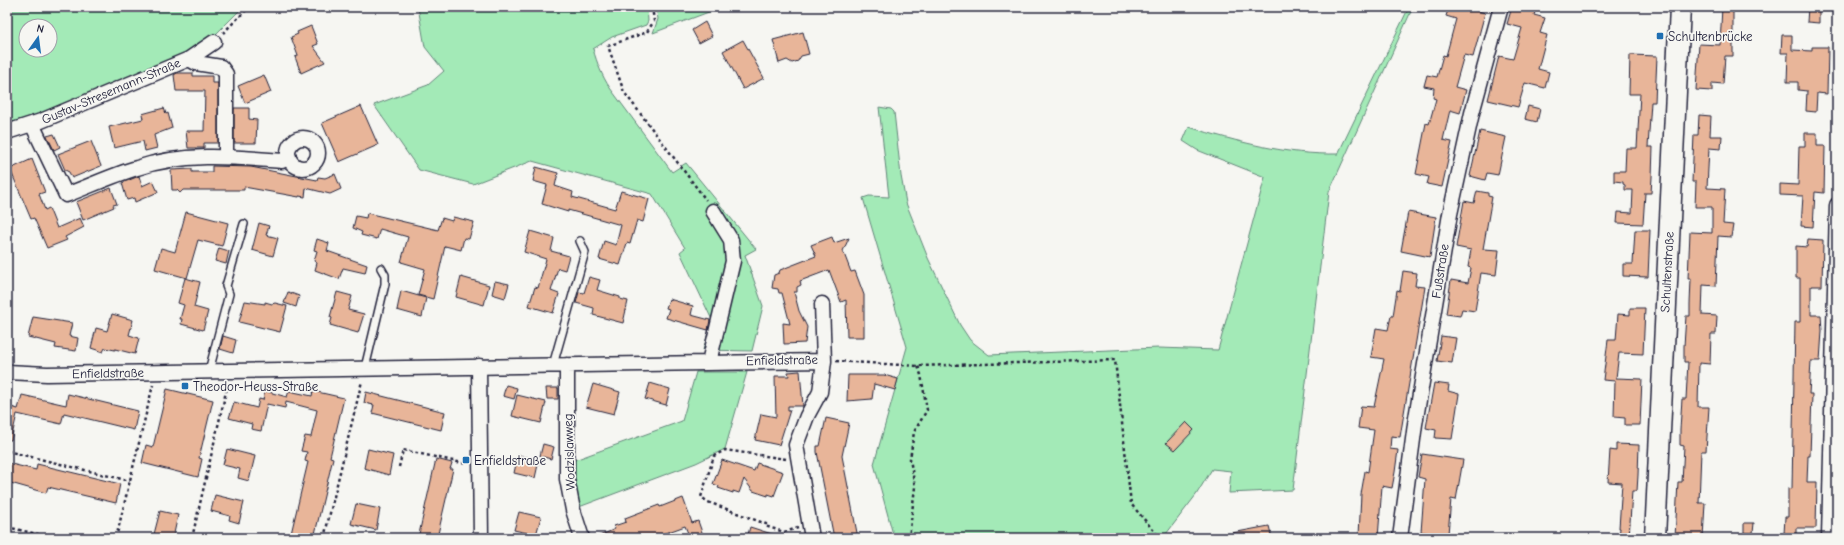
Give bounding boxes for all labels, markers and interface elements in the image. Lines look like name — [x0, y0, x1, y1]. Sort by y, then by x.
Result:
north arrow — [18, 18, 58, 58]
text: N — [35, 22, 45, 36]
place label: Schultenbrücke — [1668, 29, 1753, 44]
marker: Schultenbrücke — [1655, 31, 1665, 41]
street label: Gustav-Stresemann-Straße — [39, 55, 183, 127]
street label: Schultenstraße — [1657, 231, 1677, 313]
street label: Fußstraße — [1428, 242, 1452, 299]
street label: Enfieldstraße — [746, 352, 819, 368]
street label: Enfieldstraße — [72, 365, 145, 381]
place label: Theodor-Heuss-Straße — [193, 379, 319, 394]
marker: Theodor-Heuss-Straße — [180, 381, 190, 391]
street label: Wodzislawweg — [560, 413, 578, 491]
place label: Enfieldstraße — [474, 453, 546, 468]
marker: Enfieldstraße — [461, 455, 471, 465]

